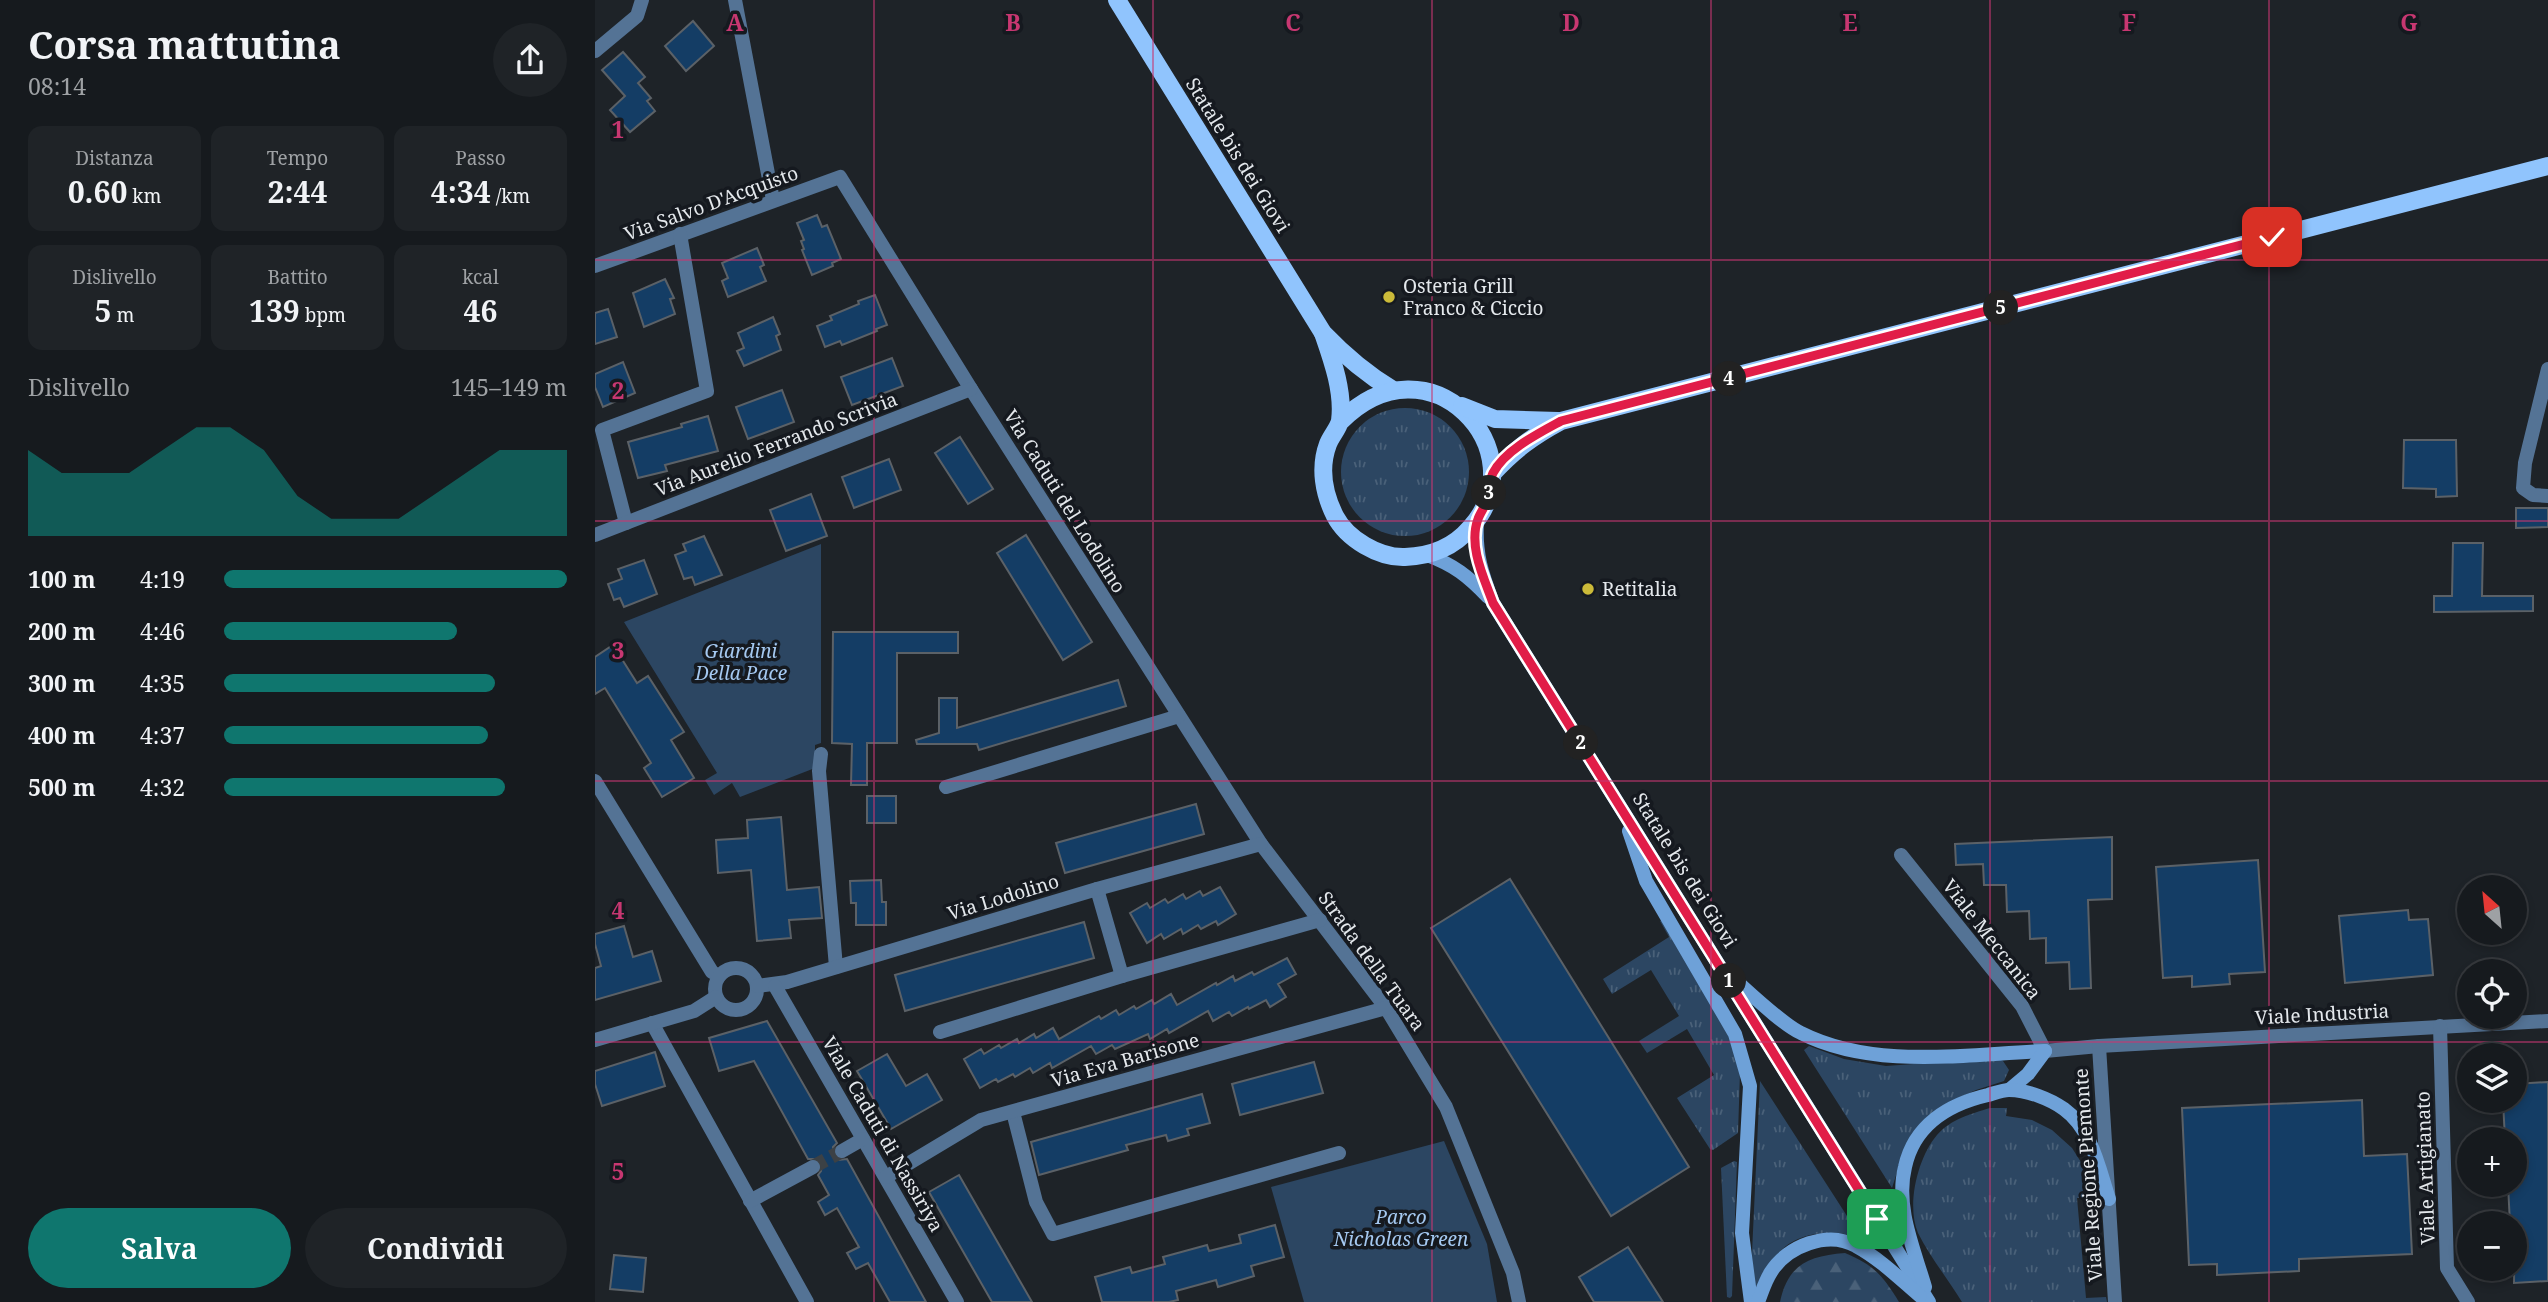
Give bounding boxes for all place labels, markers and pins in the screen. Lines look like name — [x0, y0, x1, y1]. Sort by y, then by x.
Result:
pin — [2242, 207, 2302, 267]
place label: Osteria Grill Franco & Ciccio — [1403, 273, 1544, 321]
marker: Osteria Grill Franco & Ciccio — [1381, 289, 1397, 305]
pin: 5 — [1983, 290, 2019, 326]
pin: 4 — [1711, 362, 1747, 396]
pin: 3 — [1471, 476, 1507, 510]
place label: Retitalia — [1602, 576, 1677, 602]
marker: Retitalia — [1580, 581, 1596, 597]
pin: 2 — [1563, 726, 1599, 760]
pin: 1 — [1711, 964, 1747, 998]
pin — [1847, 1189, 1907, 1249]

